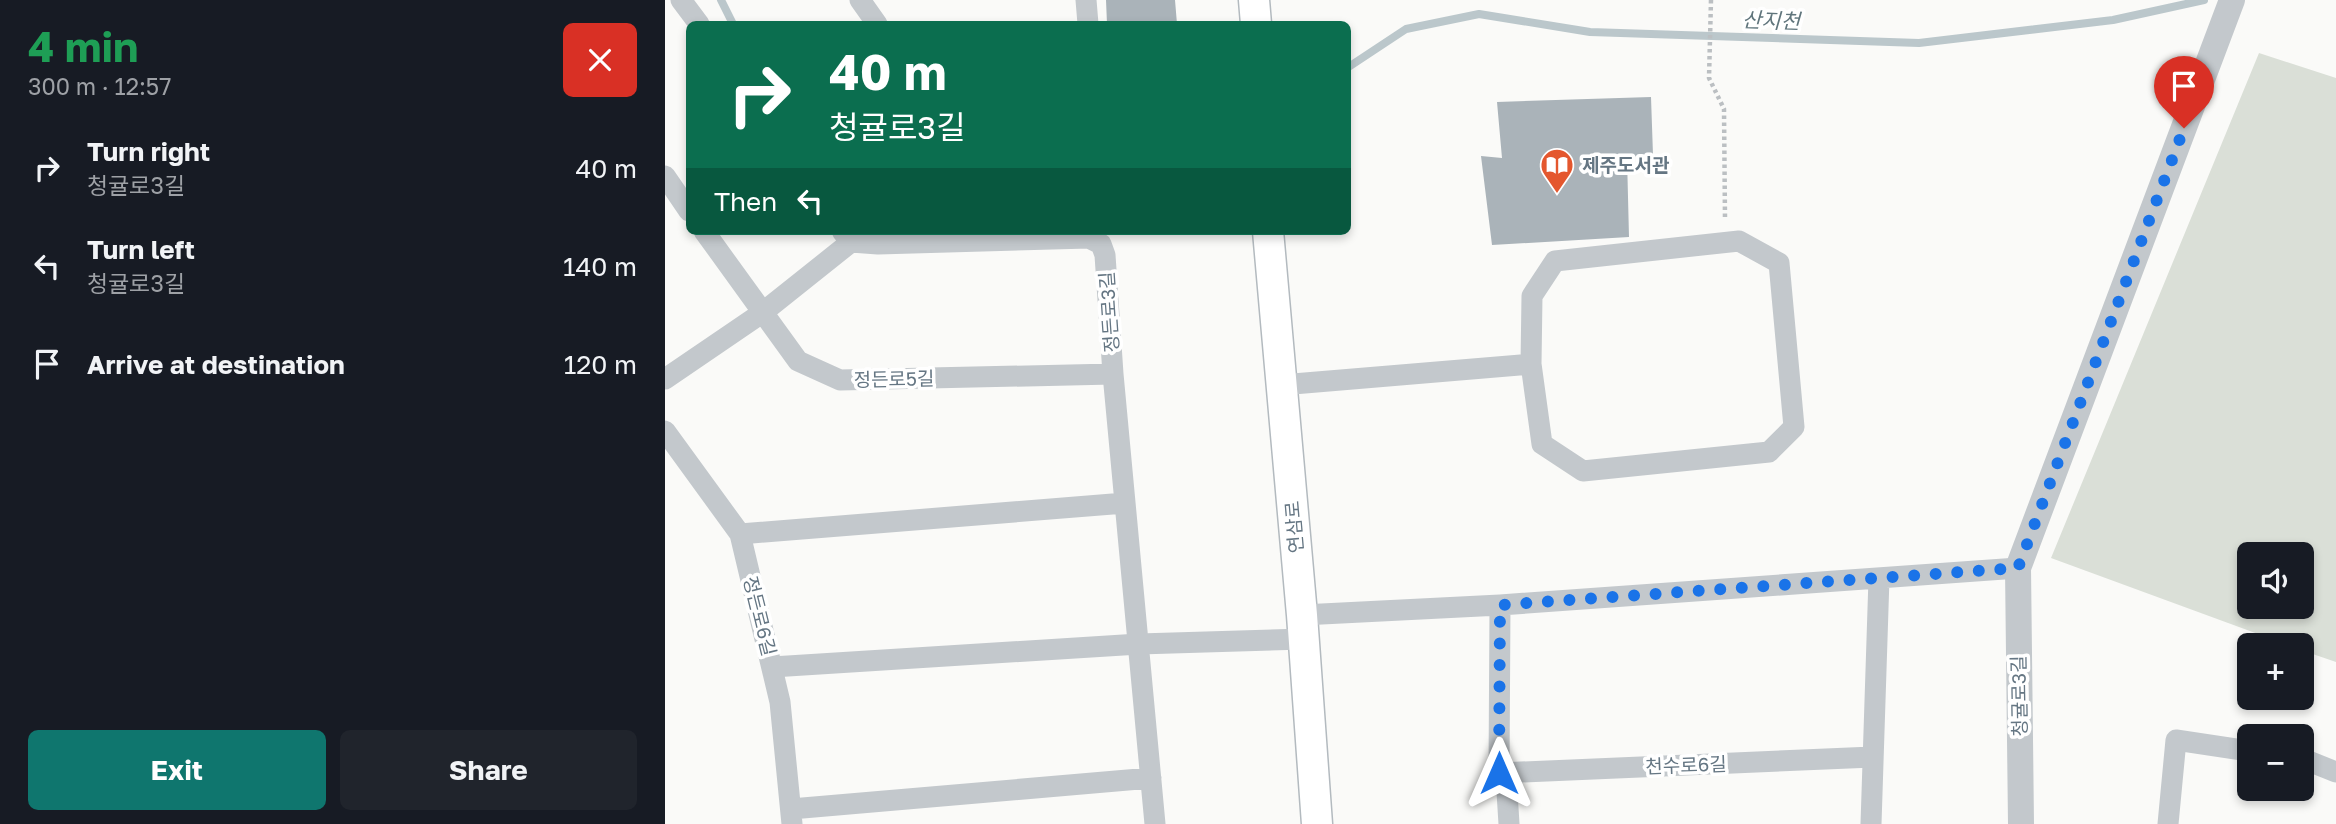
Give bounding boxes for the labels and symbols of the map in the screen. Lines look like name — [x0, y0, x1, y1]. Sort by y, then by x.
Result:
water label: 산지천 — [1742, 6, 1803, 34]
pin — [2154, 56, 2214, 128]
library icon: 제주도서관 — [1538, 146, 1576, 195]
place label: 제주도서관 — [1582, 153, 1670, 176]
street label: 정든로3길 — [1094, 271, 1123, 353]
street label: 정든로5길 — [853, 366, 935, 391]
street label: 연삼로 — [1280, 500, 1307, 554]
street label: 정든로6길 — [739, 574, 781, 658]
street label: 청귤로3길 — [2006, 655, 2031, 737]
position arrow — [1462, 736, 1536, 810]
street label: 천수로6길 — [1645, 752, 1727, 777]

